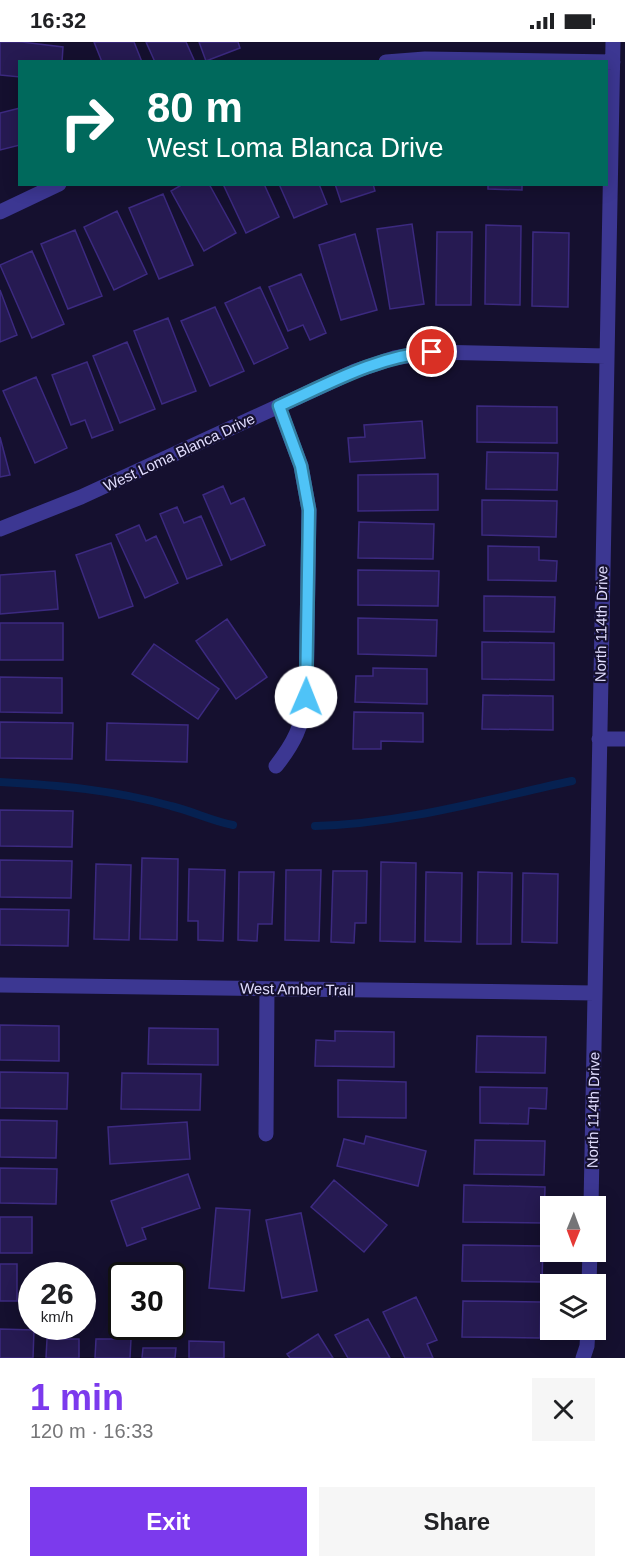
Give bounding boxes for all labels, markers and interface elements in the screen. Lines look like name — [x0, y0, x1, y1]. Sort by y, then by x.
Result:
text: 16:32 — [30, 8, 86, 33]
icon: right — [48, 84, 126, 162]
text: 80 m — [147, 84, 243, 131]
text: West Loma Blanca Drive — [147, 133, 444, 163]
pin — [406, 326, 457, 377]
icon: arrive — [415, 335, 448, 368]
street label: West Loma Blanca Drive — [101, 409, 257, 495]
street label: North 114th Drive — [591, 566, 611, 682]
position arrow — [274, 665, 338, 729]
street label: West Amber Trail — [240, 980, 354, 998]
street label: North 114th Drive — [583, 1052, 603, 1168]
north arrow — [540, 1196, 606, 1262]
map controls — [540, 1196, 606, 1340]
speed limit sign: 30 — [108, 1262, 186, 1340]
button: layers — [540, 1274, 606, 1340]
text: 26 — [40, 1277, 74, 1310]
text: km/h — [41, 1308, 73, 1325]
text: 1 min — [30, 1377, 124, 1418]
button: close — [532, 1378, 595, 1441]
text: 120 m · 16:33 — [30, 1420, 153, 1442]
button: Exit — [30, 1487, 307, 1556]
button: Share — [319, 1487, 595, 1556]

